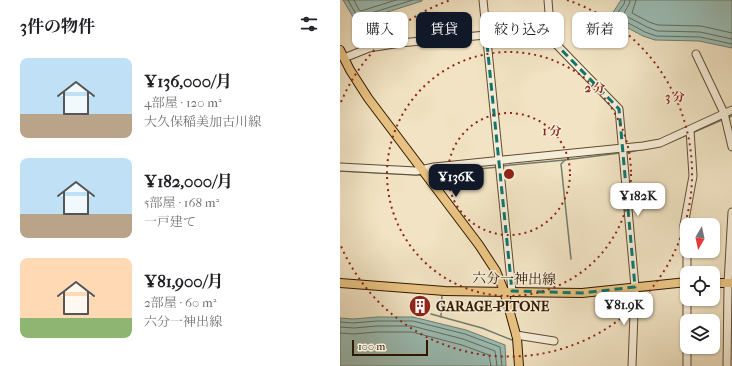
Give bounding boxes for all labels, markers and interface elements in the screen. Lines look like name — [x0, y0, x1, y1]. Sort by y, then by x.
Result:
chip: 購入 — [352, 12, 408, 48]
chip: 賃貸 — [416, 12, 472, 48]
chip: 絞り込み — [480, 12, 564, 48]
chip: 新着 — [572, 12, 628, 48]
icon: filters — [298, 13, 320, 35]
text: 3件の物件 — [20, 16, 95, 36]
text: ¥136,000/月 — [144, 71, 232, 91]
icon: home — [52, 74, 100, 122]
text: 2 分 — [585, 81, 605, 95]
text: 3 分 — [665, 90, 685, 105]
text: 4部屋 · 120 m² — [144, 95, 222, 110]
text: 大久保稲美加古川線 — [144, 114, 261, 129]
text: 1 分 — [543, 124, 561, 138]
pin: ¥136K — [428, 164, 484, 198]
centre of rings — [502, 167, 516, 181]
text: ¥136K — [438, 169, 474, 184]
text: ¥182,000/月 — [144, 171, 233, 191]
icon: home — [52, 174, 100, 222]
pin: ¥182K — [610, 183, 666, 217]
text: ¥182K — [619, 188, 657, 203]
text: 5部屋 · 168 m² — [144, 195, 219, 210]
text: 一戸建て — [144, 214, 196, 229]
north arrow — [680, 218, 720, 258]
map controls — [680, 218, 720, 354]
button: locate — [680, 266, 720, 306]
street label: 六分一神出線 — [472, 270, 556, 288]
text: ¥81,900/月 — [144, 271, 224, 291]
icon: home — [52, 274, 100, 322]
pin: ¥81.9K — [591, 292, 657, 326]
building icon: GARAGE-PITONE — [407, 293, 433, 319]
text: 2部屋 · 60 m² — [144, 295, 216, 310]
text: ¥81.9K — [604, 297, 644, 312]
place label: GARAGE-PITONE — [436, 298, 550, 315]
text: 六分一神出線 — [144, 314, 222, 329]
button: layers — [680, 314, 720, 354]
scale bar — [352, 338, 428, 357]
text: 100 m — [358, 340, 386, 353]

